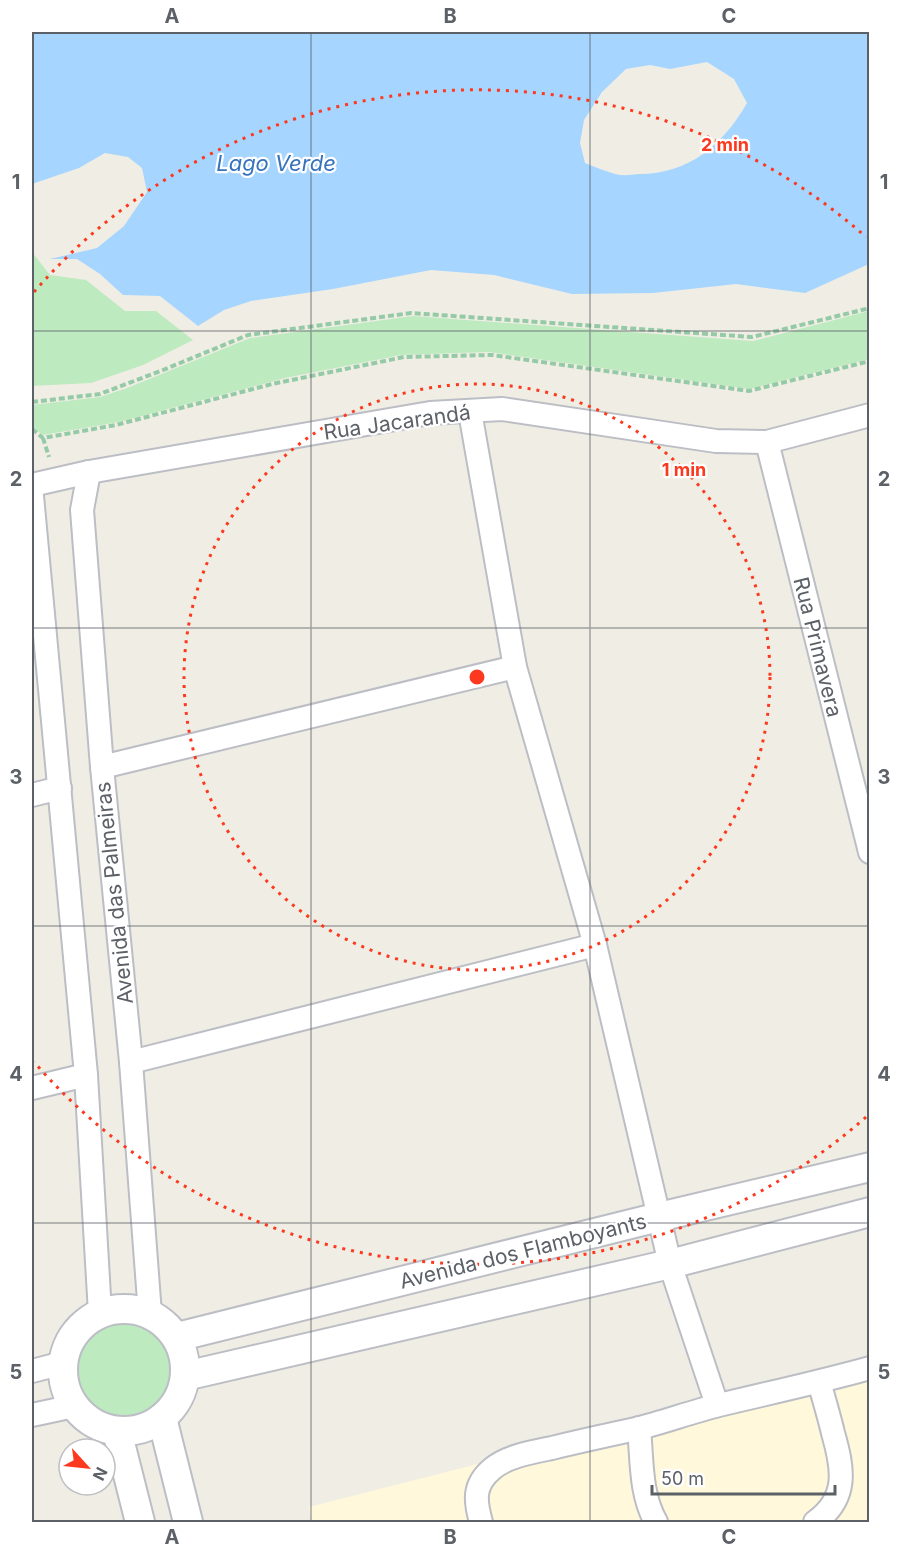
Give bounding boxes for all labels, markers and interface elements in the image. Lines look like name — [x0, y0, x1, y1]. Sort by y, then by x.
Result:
text: A — [165, 4, 180, 28]
text: B — [443, 4, 457, 28]
text: C — [722, 4, 736, 28]
text: 2 min — [701, 134, 749, 155]
water label: Lago Verde — [216, 150, 336, 176]
text: 1 — [12, 170, 20, 194]
text: 1 — [880, 170, 888, 194]
street label: Rua Jacarandá — [322, 399, 472, 445]
text: 1 min — [662, 459, 706, 480]
text: 2 — [10, 467, 22, 491]
text: 2 — [878, 467, 890, 491]
street label: Rua Primavera — [789, 574, 847, 720]
centre of rings — [467, 667, 487, 687]
text: 3 — [10, 765, 22, 789]
text: 3 — [878, 765, 890, 789]
street label: Avenida das Palmeiras — [90, 781, 138, 1005]
text: 4 — [9, 1062, 23, 1086]
text: 4 — [877, 1062, 891, 1086]
street label: Avenida dos Flamboyants — [397, 1208, 649, 1294]
text: 5 — [10, 1360, 22, 1384]
text: 5 — [878, 1360, 890, 1384]
north arrow — [57, 1437, 117, 1497]
scale bar — [652, 1458, 835, 1496]
text: N — [89, 1464, 112, 1484]
text: 50 m — [661, 1468, 704, 1489]
text: A — [165, 1525, 180, 1549]
text: B — [443, 1525, 457, 1549]
text: C — [722, 1525, 736, 1549]

